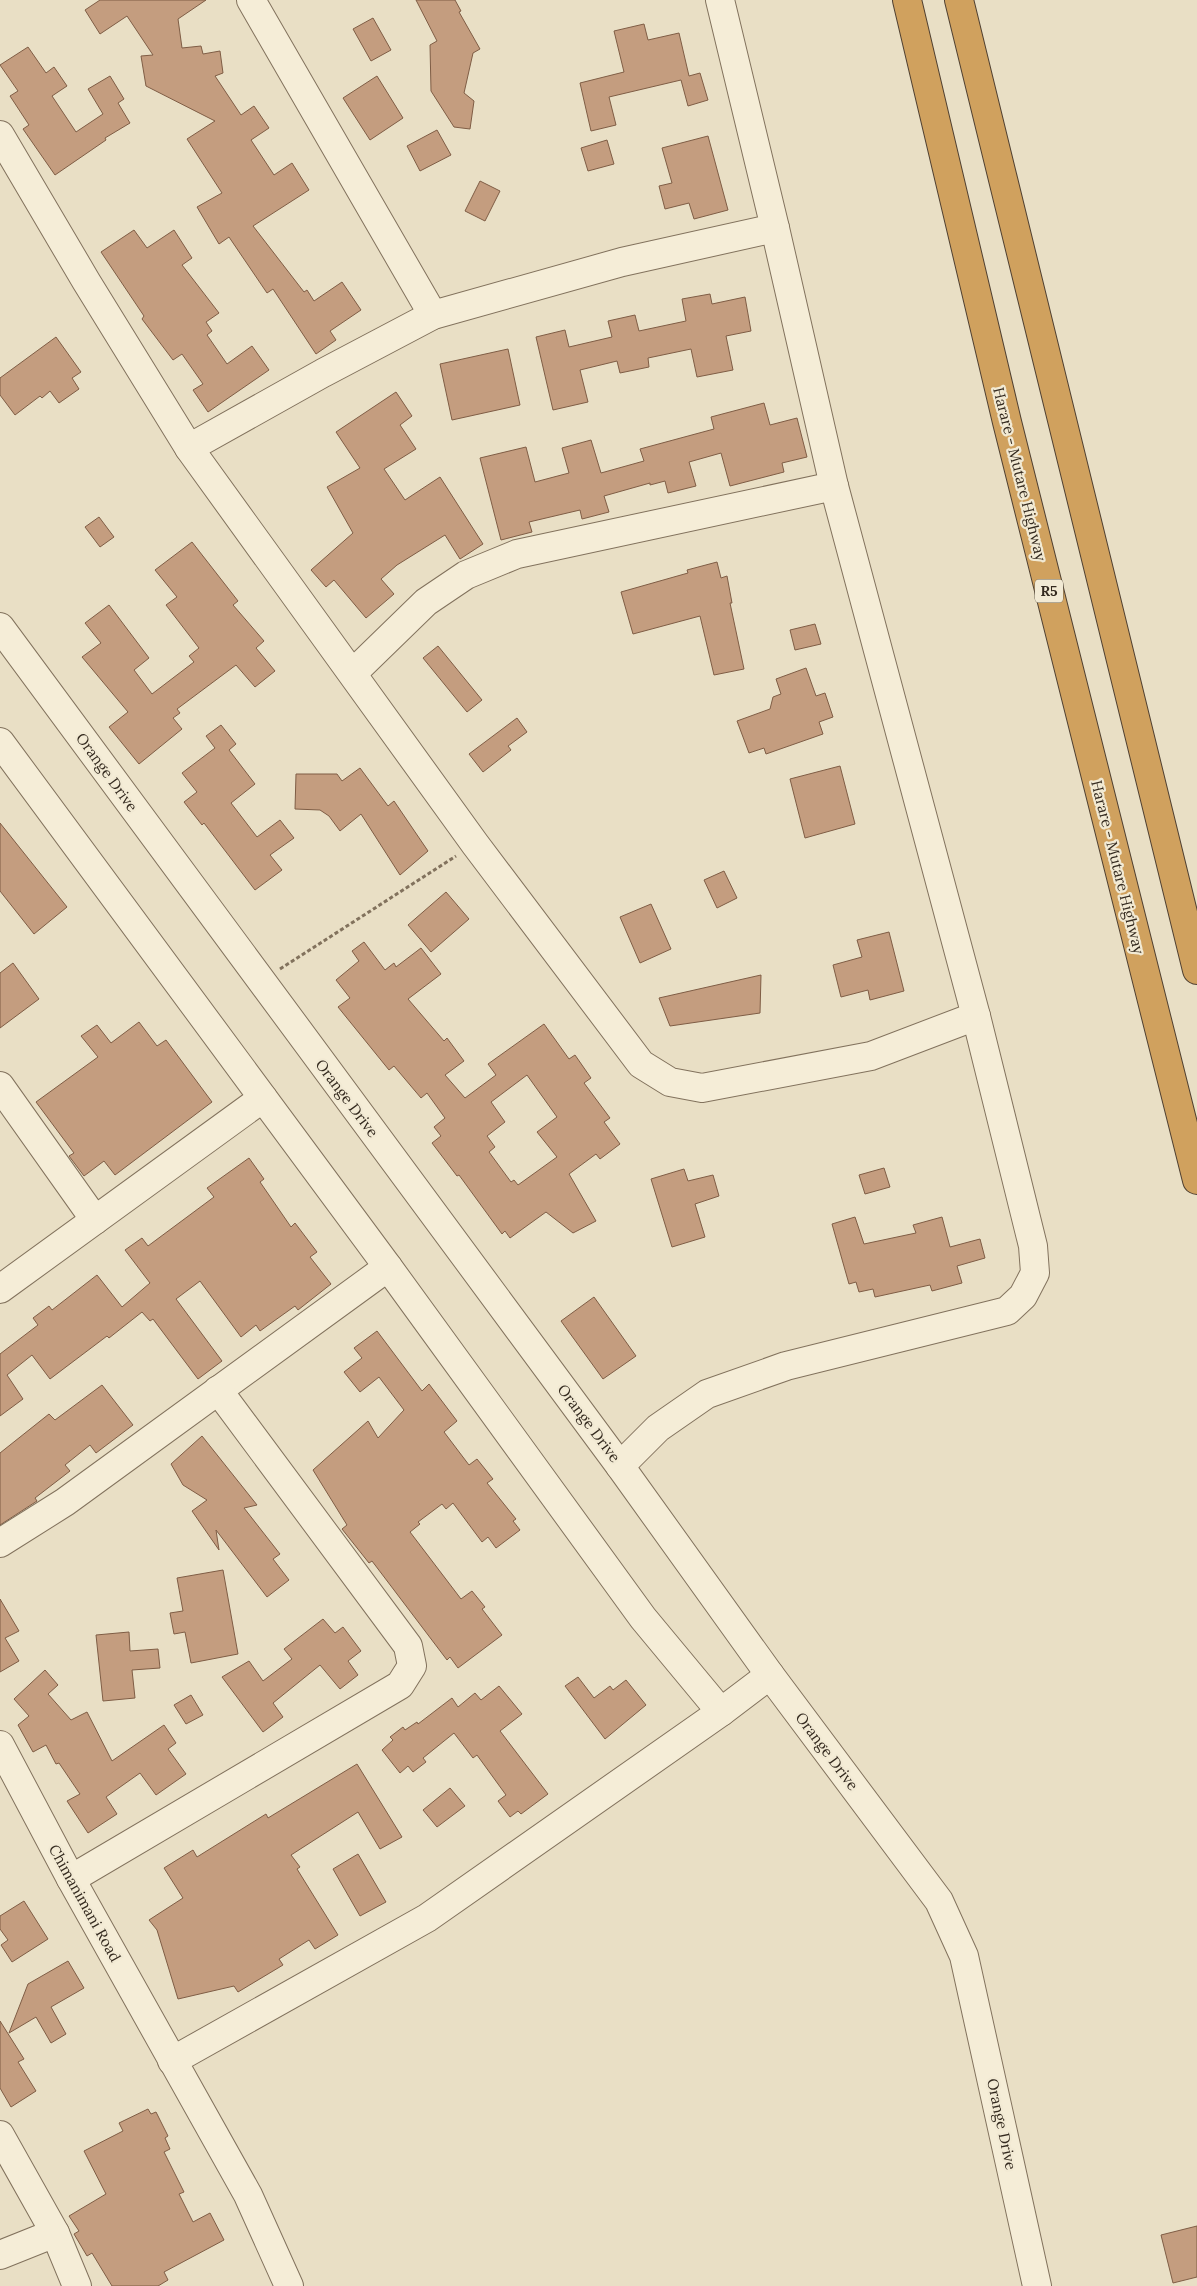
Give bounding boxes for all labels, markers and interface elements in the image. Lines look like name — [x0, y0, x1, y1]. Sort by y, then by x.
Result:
street label: Harare - Mutare Highway — [989, 385, 1051, 563]
road number: R5 — [1035, 580, 1063, 602]
street label: Orange Drive — [72, 729, 142, 815]
street label: Harare - Mutare Highway — [1087, 778, 1149, 956]
street label: Orange Drive — [311, 1055, 383, 1141]
street label: Orange Drive — [553, 1380, 625, 1466]
street label: Orange Drive — [791, 1708, 863, 1794]
street label: Chimanimani Road — [45, 1841, 125, 1965]
street label: Orange Drive — [983, 2077, 1021, 2171]

